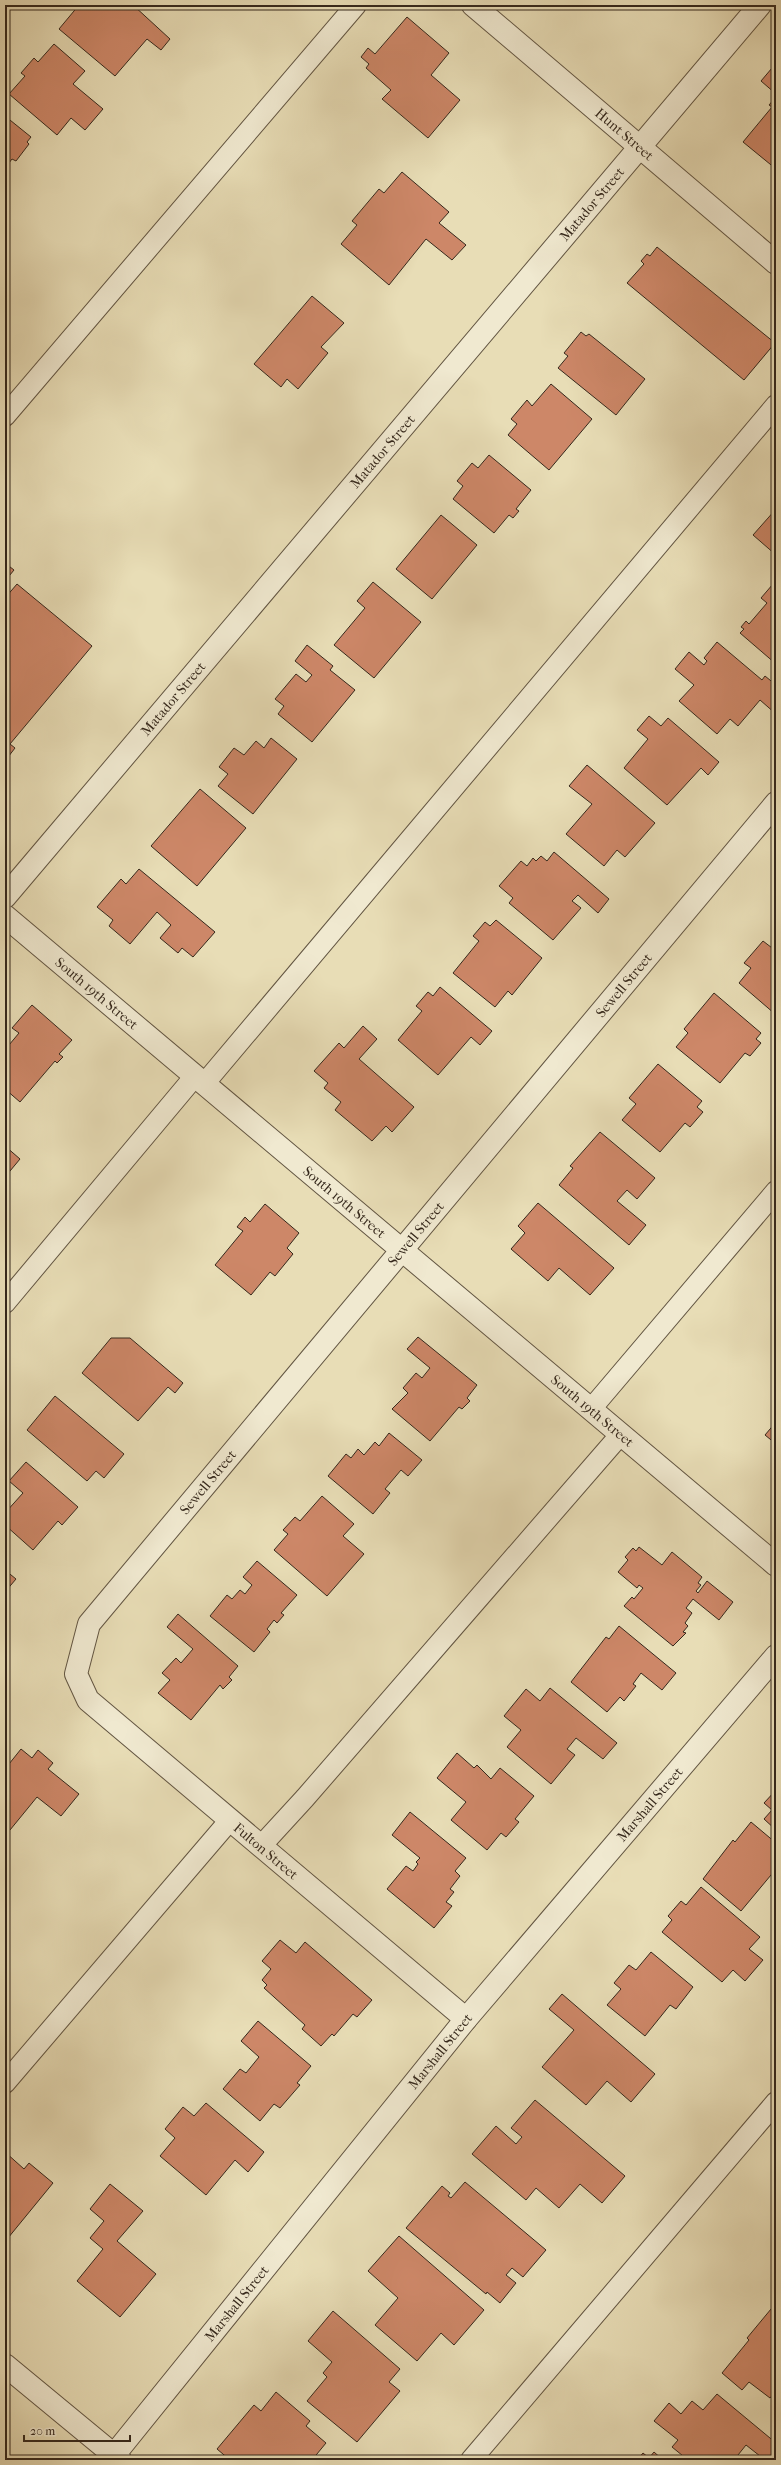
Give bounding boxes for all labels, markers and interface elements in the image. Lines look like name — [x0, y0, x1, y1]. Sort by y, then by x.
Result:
street label: Hunt Street — [591, 105, 657, 164]
street label: Matador Street — [556, 164, 628, 245]
street label: Matador Street — [347, 411, 419, 492]
street label: Matador Street — [137, 659, 209, 739]
street label: Sewell Street — [592, 950, 656, 1021]
street label: South 19th Street — [52, 954, 141, 1033]
street label: South 19th Street — [299, 1163, 389, 1242]
street label: Sewell Street — [384, 1198, 448, 1270]
street label: South 19th Street — [547, 1371, 637, 1451]
street label: Sewell Street — [176, 1447, 240, 1518]
street label: Marshall Street — [613, 1764, 686, 1845]
street label: Fulton Street — [230, 1819, 302, 1883]
street label: Marshall Street — [405, 2010, 476, 2093]
street label: Marshall Street — [201, 2262, 273, 2345]
scale bar — [24, 2417, 130, 2443]
text: 20 m — [30, 2424, 55, 2438]

